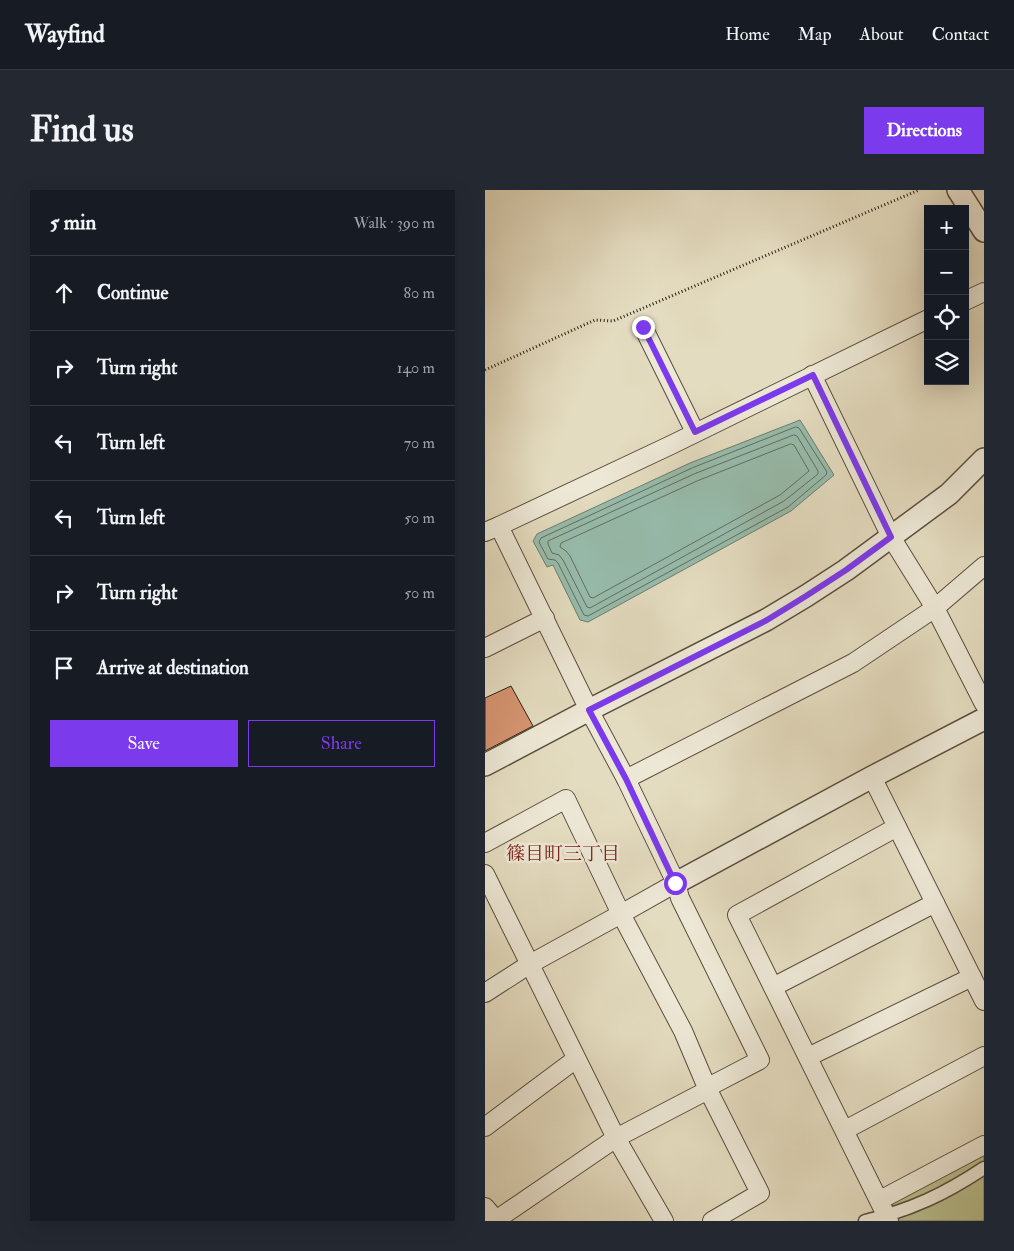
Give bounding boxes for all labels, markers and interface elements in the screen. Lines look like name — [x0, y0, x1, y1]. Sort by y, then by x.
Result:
text: Wayfind — [25, 19, 105, 50]
text: Home — [725, 23, 770, 46]
text: Map — [798, 23, 832, 46]
text: About — [860, 23, 904, 46]
text: Contact — [932, 23, 989, 46]
button: Directions — [864, 107, 984, 154]
text: Find us — [30, 108, 134, 152]
map controls — [924, 205, 969, 385]
button: + — [924, 205, 969, 250]
text: 5 min — [50, 209, 96, 236]
text: Walk · 390 m — [354, 213, 435, 233]
button: − — [924, 250, 969, 295]
icon: ahead — [50, 279, 78, 307]
text: Continue — [97, 281, 168, 305]
text: 80 m — [404, 283, 435, 303]
button: locate — [924, 295, 969, 340]
route end — [632, 316, 655, 339]
button: layers — [924, 340, 969, 385]
icon: right — [50, 354, 78, 382]
text: Turn right — [97, 356, 177, 380]
text: 140 m — [397, 358, 435, 378]
icon: left — [50, 429, 78, 457]
text: Turn left — [97, 431, 165, 455]
text: 70 m — [404, 433, 435, 453]
icon: left — [50, 504, 78, 532]
text: Turn left — [97, 506, 165, 530]
text: 50 m — [404, 508, 435, 528]
icon: right — [50, 579, 78, 607]
text: Turn right — [97, 581, 177, 605]
text: 50 m — [404, 583, 435, 603]
icon: arrive — [50, 654, 78, 682]
text: Arrive at destination — [97, 656, 249, 680]
button: Save — [50, 720, 238, 767]
button: Share — [248, 720, 435, 767]
district label: 篠目町三丁目 — [506, 842, 620, 866]
route start — [664, 872, 687, 895]

